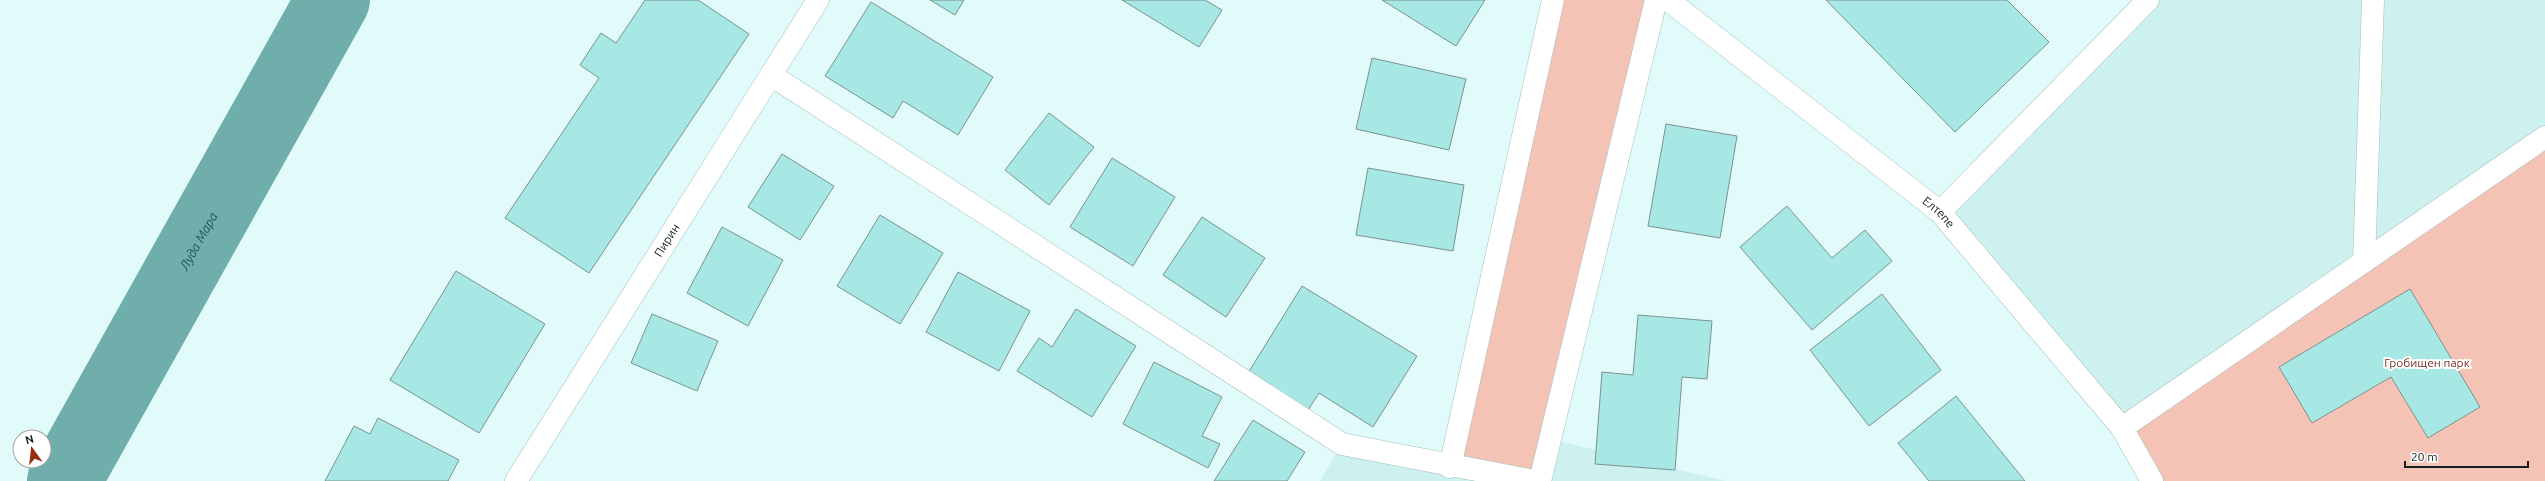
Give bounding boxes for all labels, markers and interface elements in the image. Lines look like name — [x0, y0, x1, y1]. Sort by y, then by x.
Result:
street label: Елтепе — [1920, 194, 1957, 230]
water label: Луда Мара — [176, 210, 220, 273]
street label: Пирин — [651, 221, 682, 259]
park label: Гробищен парк — [2384, 356, 2470, 369]
north arrow — [12, 429, 52, 469]
text: N — [24, 432, 35, 446]
scale bar — [2405, 443, 2528, 469]
text: 20 m — [2411, 450, 2438, 463]

